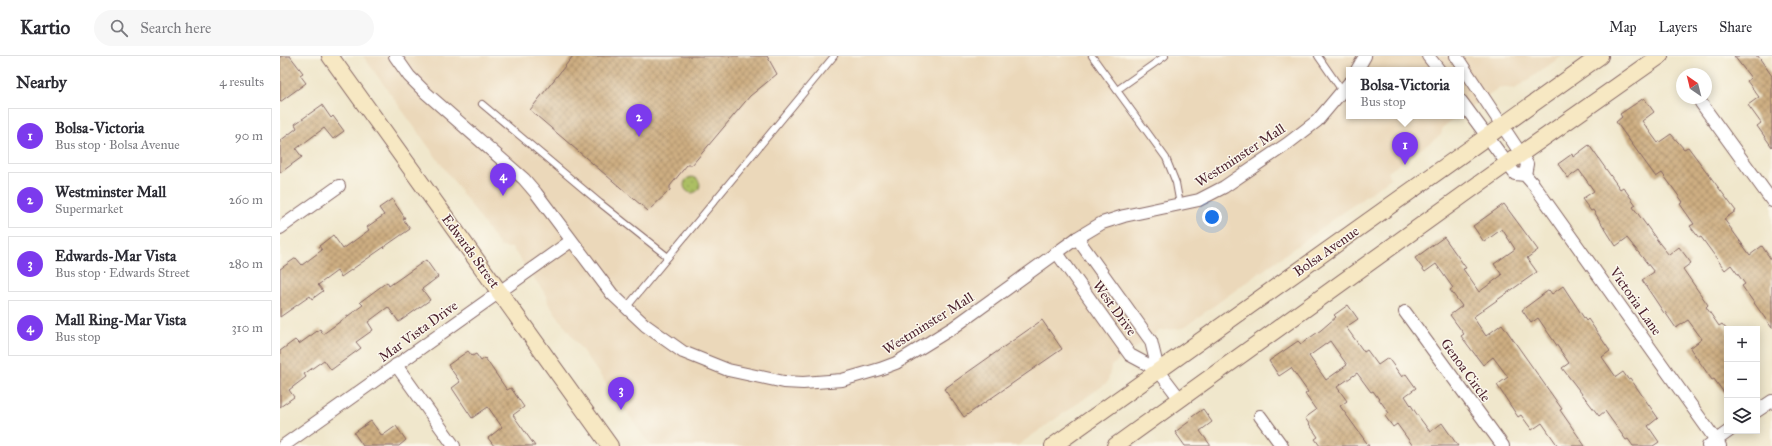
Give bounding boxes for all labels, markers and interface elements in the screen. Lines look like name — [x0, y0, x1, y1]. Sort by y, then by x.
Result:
search box — [94, 10, 374, 46]
text: Kartio — [20, 16, 70, 39]
icon: search — [108, 17, 130, 39]
text: Search here — [140, 19, 211, 37]
text: Map — [1609, 19, 1637, 36]
text: Layers — [1659, 19, 1697, 36]
text: Share — [1719, 19, 1752, 36]
popup — [1346, 67, 1464, 119]
north arrow — [1676, 68, 1712, 104]
text: Nearby — [16, 72, 67, 93]
text: 4 results — [219, 74, 264, 90]
text: Bolsa-Victoria — [1360, 76, 1450, 94]
text: Bus stop — [1360, 94, 1406, 110]
pin: 2 — [626, 104, 652, 137]
text: Bolsa-Victoria — [55, 119, 144, 137]
street label: Westminster Mall — [1192, 120, 1289, 191]
text: 1 — [27, 128, 33, 144]
text: 90 m — [235, 128, 263, 144]
pin: 1 — [1392, 132, 1418, 165]
text: Bus stop · Bolsa Avenue — [55, 137, 180, 153]
pin: 4 — [490, 163, 516, 196]
text: Westminster Mall — [55, 183, 166, 201]
text: 2 — [27, 192, 33, 208]
text: 260 m — [229, 192, 263, 208]
text: Supermarket — [55, 201, 123, 217]
your location — [1202, 207, 1222, 227]
street label: Edwards Street — [438, 211, 503, 292]
street label: Bolsa Avenue — [1290, 222, 1363, 280]
text: Edwards-Mar Vista — [55, 247, 176, 265]
text: 3 — [27, 256, 33, 272]
text: 280 m — [228, 256, 263, 272]
street label: Victoria Lane — [1605, 263, 1665, 339]
text: Bus stop · Edwards Street — [55, 265, 190, 281]
street label: West Drive — [1089, 277, 1140, 339]
street label: Westminster Mall — [880, 289, 977, 358]
street label: Mar Vista Drive — [375, 297, 461, 366]
text: Mall Ring-Mar Vista — [55, 311, 186, 329]
text: 4 — [26, 320, 34, 336]
text: 310 m — [231, 320, 263, 336]
map controls — [1724, 326, 1760, 434]
button: + — [1724, 326, 1760, 362]
text: Bus stop — [55, 329, 101, 345]
street label: Genoa Circle — [1437, 335, 1494, 405]
button: − — [1724, 362, 1760, 398]
pin: 3 — [608, 377, 634, 410]
button: layers — [1724, 398, 1760, 434]

